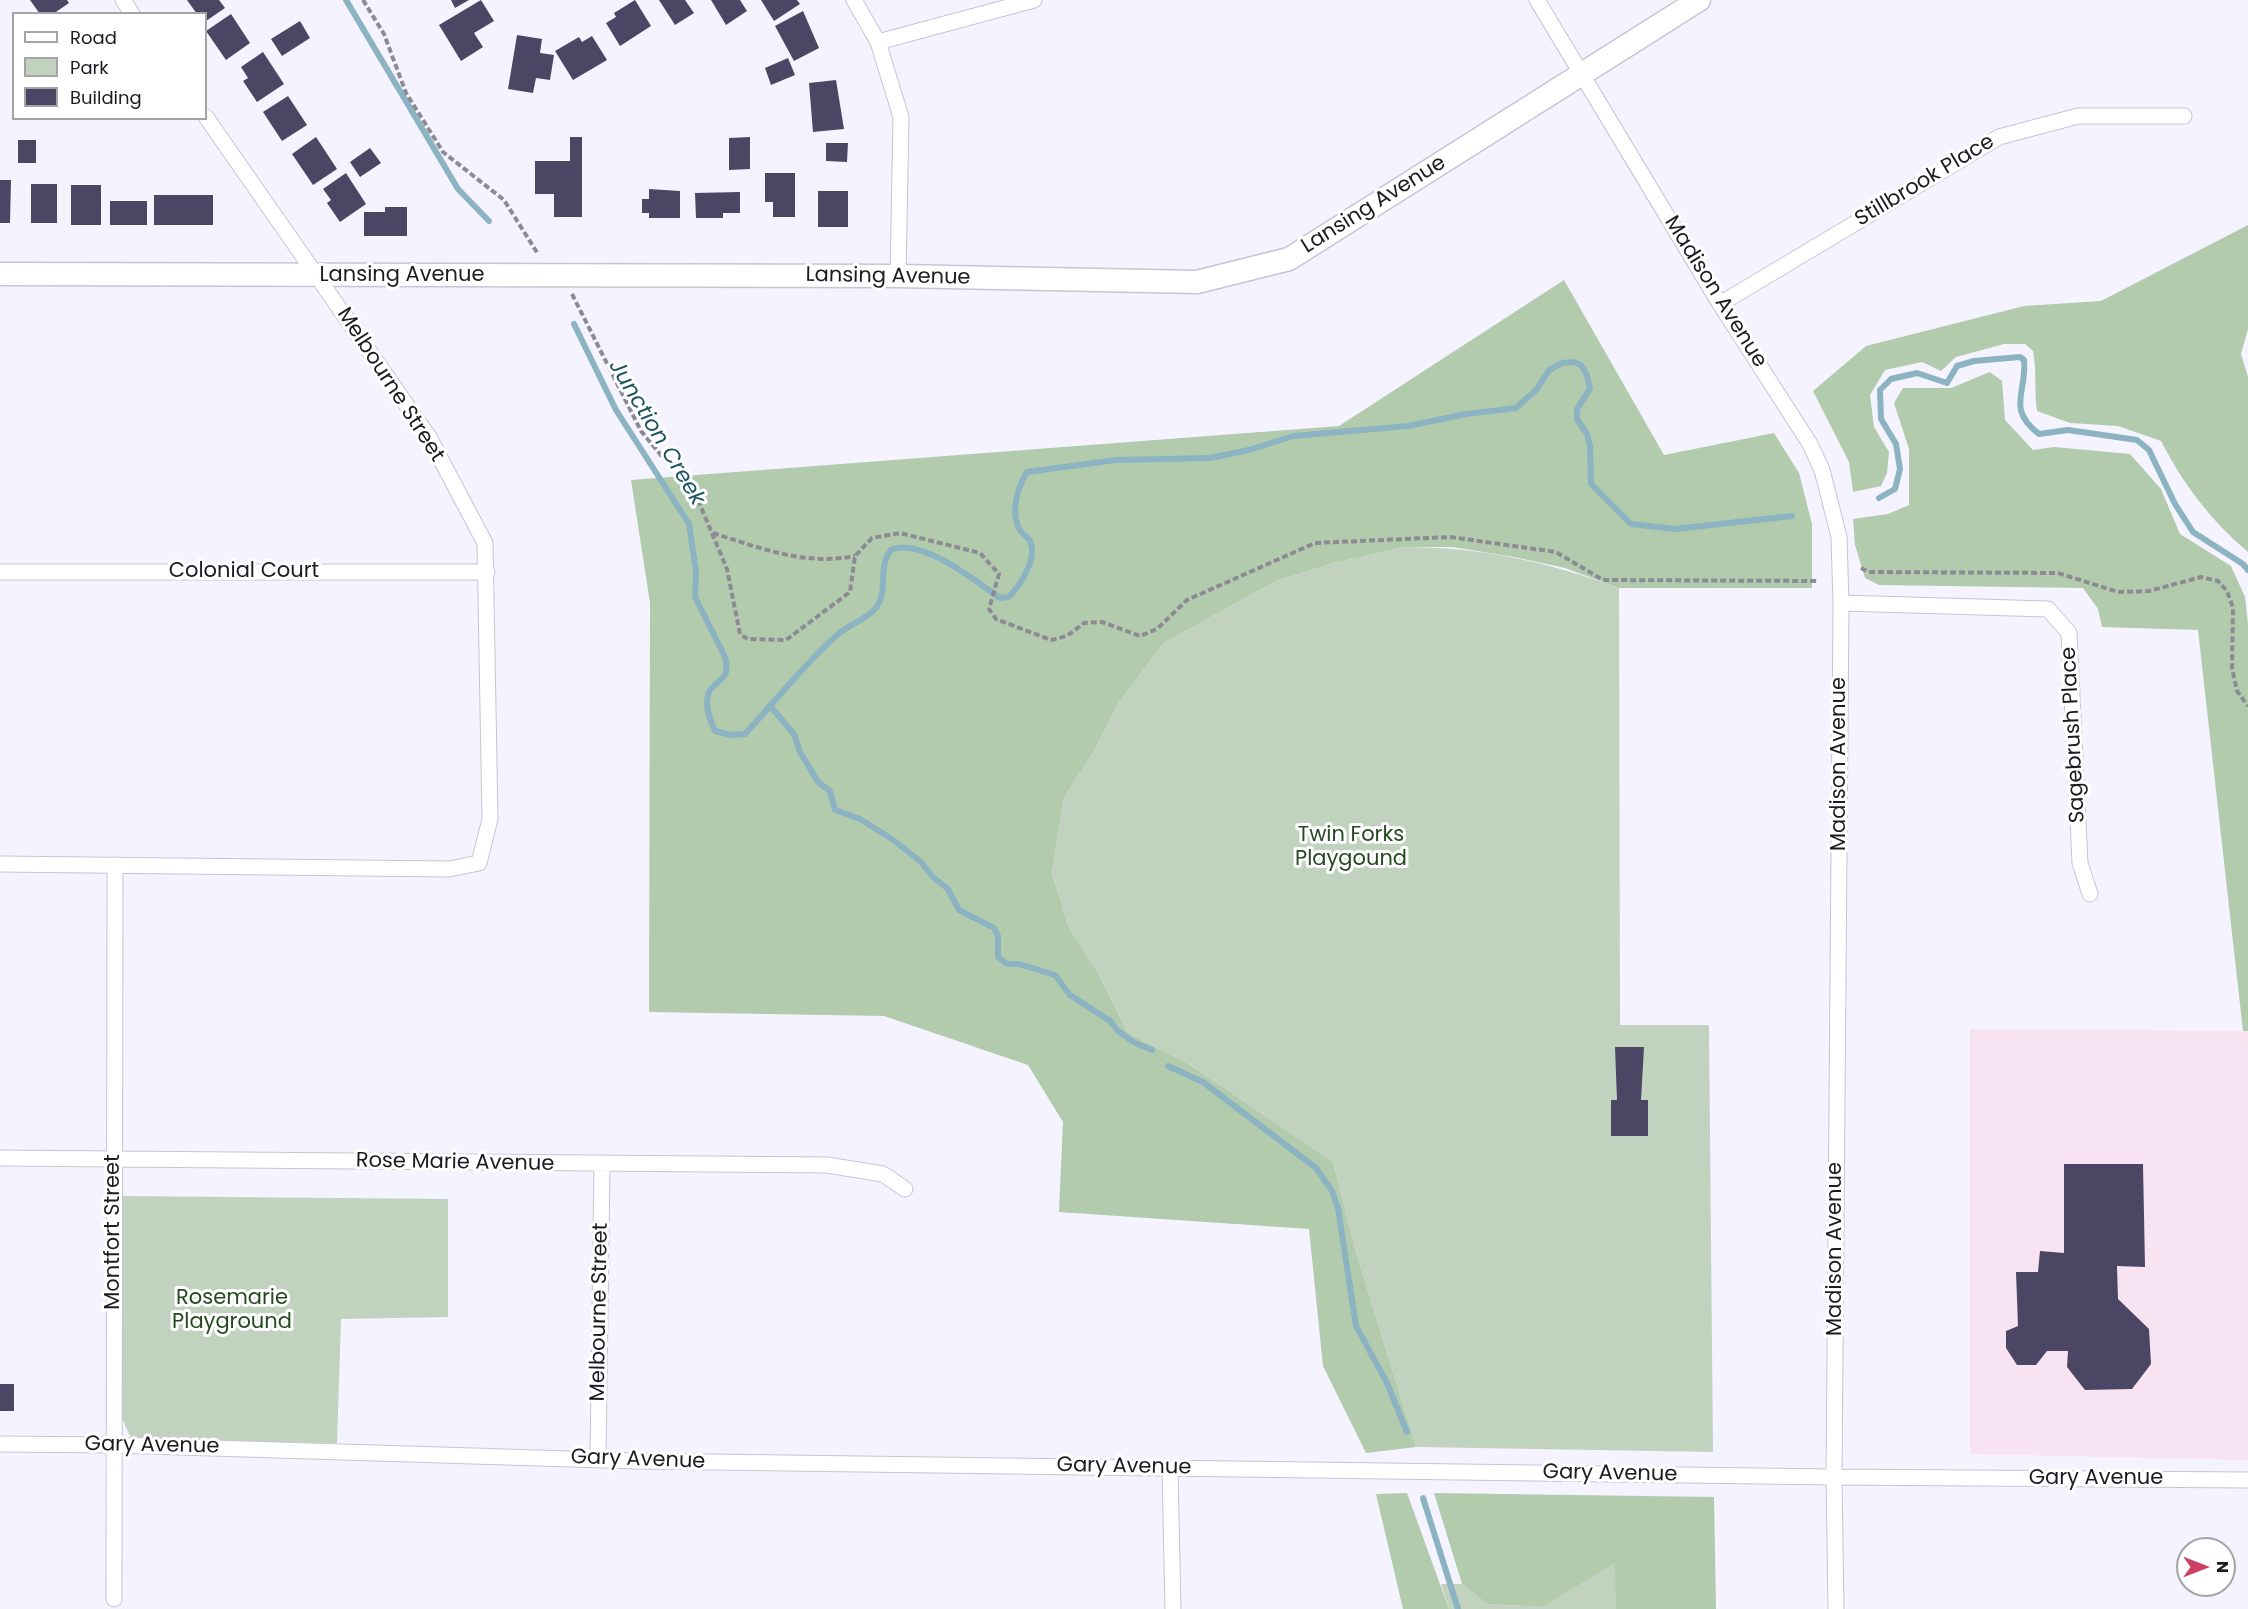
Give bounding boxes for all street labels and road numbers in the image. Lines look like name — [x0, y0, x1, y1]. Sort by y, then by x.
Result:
street label: Stillbrook Place — [1851, 129, 1999, 233]
street label: Lansing Avenue — [1297, 151, 1451, 259]
street label: Madison Avenue — [1658, 212, 1772, 372]
street label: Lansing Avenue — [320, 263, 484, 289]
street label: Lansing Avenue — [805, 263, 971, 291]
street label: Melbourne Street — [331, 303, 449, 467]
street label: Colonial Court — [169, 559, 319, 585]
street label: Sagebrush Place — [2057, 646, 2091, 824]
street label: Madison Avenue — [1827, 677, 1853, 851]
street label: Rose Marie Avenue — [356, 1149, 554, 1177]
street label: Montfort Street — [101, 1154, 127, 1310]
street label: Madison Avenue — [1823, 1162, 1849, 1336]
street label: Melbourne Street — [586, 1222, 614, 1402]
street label: Gary Avenue — [84, 1432, 220, 1460]
street label: Gary Avenue — [570, 1445, 706, 1475]
street label: Gary Avenue — [1056, 1453, 1192, 1481]
street label: Gary Avenue — [1542, 1460, 1678, 1488]
street label: Gary Avenue — [2029, 1466, 2163, 1492]

